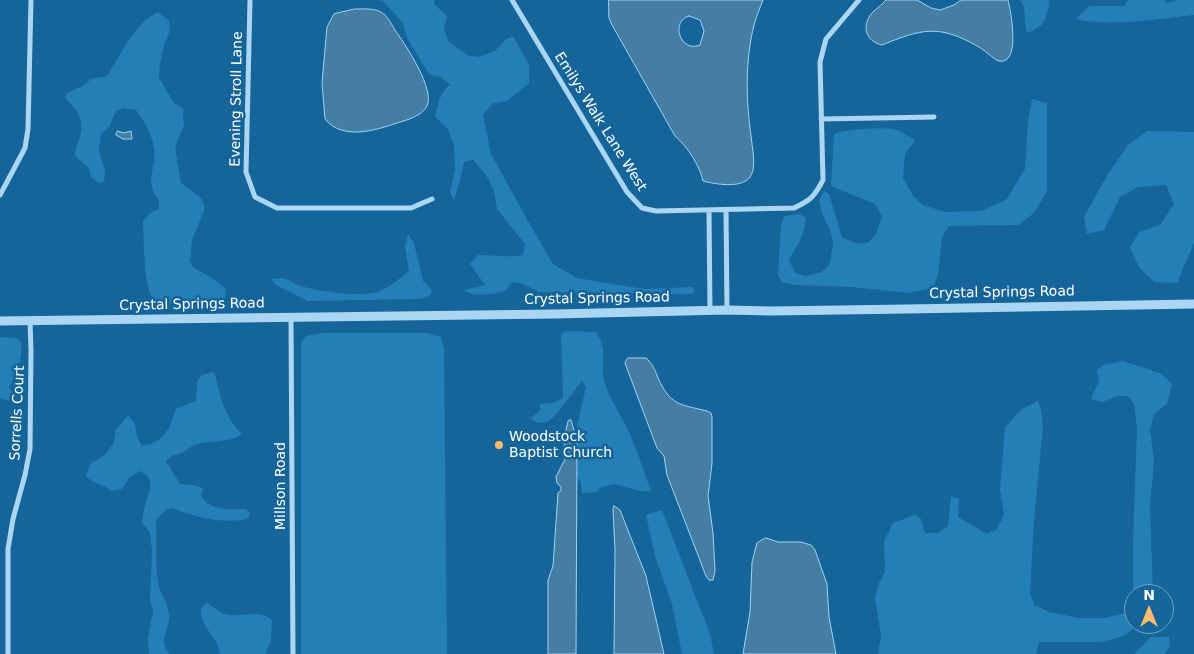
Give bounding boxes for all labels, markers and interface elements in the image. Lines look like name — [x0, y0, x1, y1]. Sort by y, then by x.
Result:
street label: Evening Stroll Lane — [227, 31, 247, 167]
street label: Emilys Walk Lane West — [550, 49, 650, 195]
street label: Crystal Springs Road — [929, 283, 1075, 303]
street label: Crystal Springs Road — [524, 289, 670, 309]
street label: Crystal Springs Road — [119, 295, 265, 315]
street label: Sorrells Court — [7, 365, 29, 461]
place label: Woodstock Baptist Church — [509, 429, 612, 462]
marker: Woodstock Baptist Church — [493, 439, 505, 451]
street label: Millson Road — [273, 442, 289, 530]
north arrow — [1124, 584, 1174, 634]
text: N — [1143, 587, 1155, 603]

